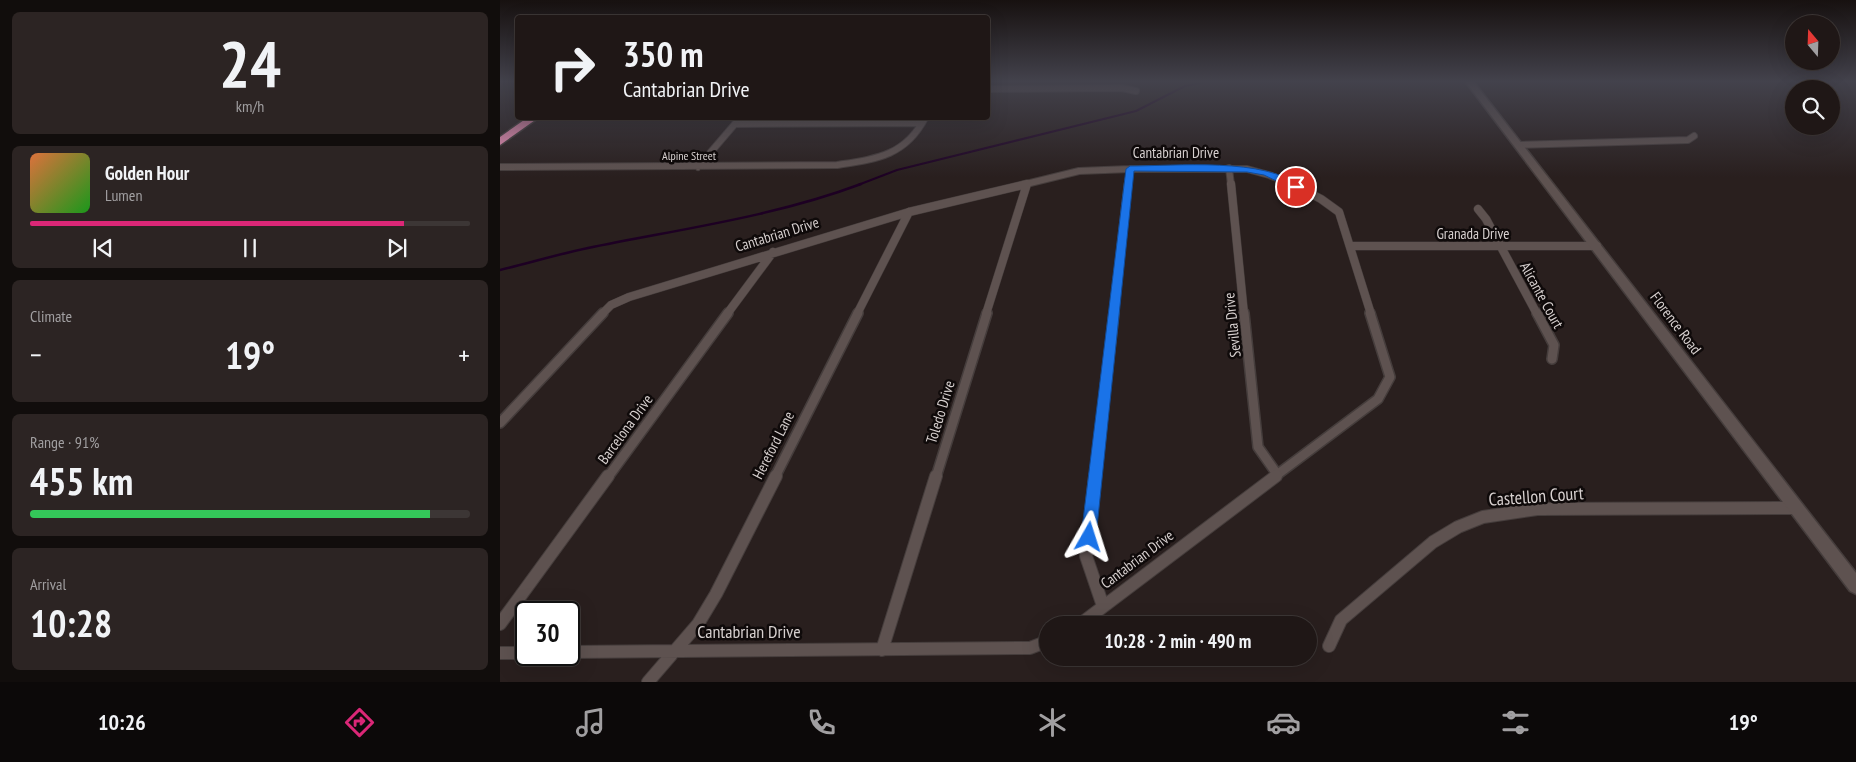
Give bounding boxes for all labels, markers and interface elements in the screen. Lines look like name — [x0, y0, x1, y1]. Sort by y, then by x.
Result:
north arrow — [1785, 15, 1840, 70]
map controls — [1785, 15, 1840, 135]
text: 24 — [219, 21, 281, 105]
text: 350 m — [623, 31, 704, 77]
icon: right — [540, 35, 605, 100]
text: Cantabrian Drive — [623, 75, 750, 103]
button: search — [1785, 80, 1840, 135]
text: km/h — [236, 96, 264, 116]
street label: Cantabrian Drive — [1133, 143, 1219, 162]
street label: Alpine Street — [662, 148, 717, 163]
text: Golden Hour — [105, 161, 189, 185]
pin — [1275, 166, 1317, 208]
icon: arrive — [1282, 173, 1310, 201]
text: Lumen — [105, 185, 142, 205]
street label: Cantabrian Drive — [733, 212, 821, 256]
street label: Granada Drive — [1436, 224, 1510, 243]
icon: previous — [89, 234, 117, 262]
icon: pause — [236, 234, 264, 262]
icon: next — [383, 234, 411, 262]
street label: Alicante Court — [1516, 258, 1568, 332]
street label: Florence Road — [1646, 288, 1706, 358]
street label: Sevilla Drive — [1219, 292, 1245, 358]
text: Climate — [30, 306, 72, 326]
text: 19° — [225, 330, 275, 379]
text: − — [30, 336, 42, 373]
text: + — [458, 336, 470, 373]
street label: Toledo Drive — [921, 378, 959, 446]
street label: Barcelona Drive — [593, 390, 657, 468]
street label: Hereford Lane — [748, 408, 798, 482]
text: Range · 91% — [30, 432, 99, 452]
text: 455 km — [30, 456, 133, 505]
street label: Castellon Court — [1488, 481, 1584, 511]
position arrow — [1062, 510, 1114, 562]
street label: Cantabrian Drive — [1097, 525, 1177, 593]
text: Arrival — [30, 574, 66, 594]
text: 10:28 — [30, 598, 112, 647]
speed limit sign: 30 — [515, 601, 580, 666]
street label: Cantabrian Drive — [697, 620, 801, 643]
text: 10:28 · 2 min · 490 m — [1105, 629, 1251, 653]
icon: directions — [342, 705, 377, 740]
icon: music — [573, 705, 608, 740]
icon: phone — [804, 705, 839, 740]
icon: climate — [1035, 705, 1070, 740]
icon: car — [1266, 705, 1301, 740]
icon: filters — [1498, 705, 1533, 740]
text: 10:26 — [98, 708, 146, 736]
text: 19° — [1729, 708, 1758, 736]

